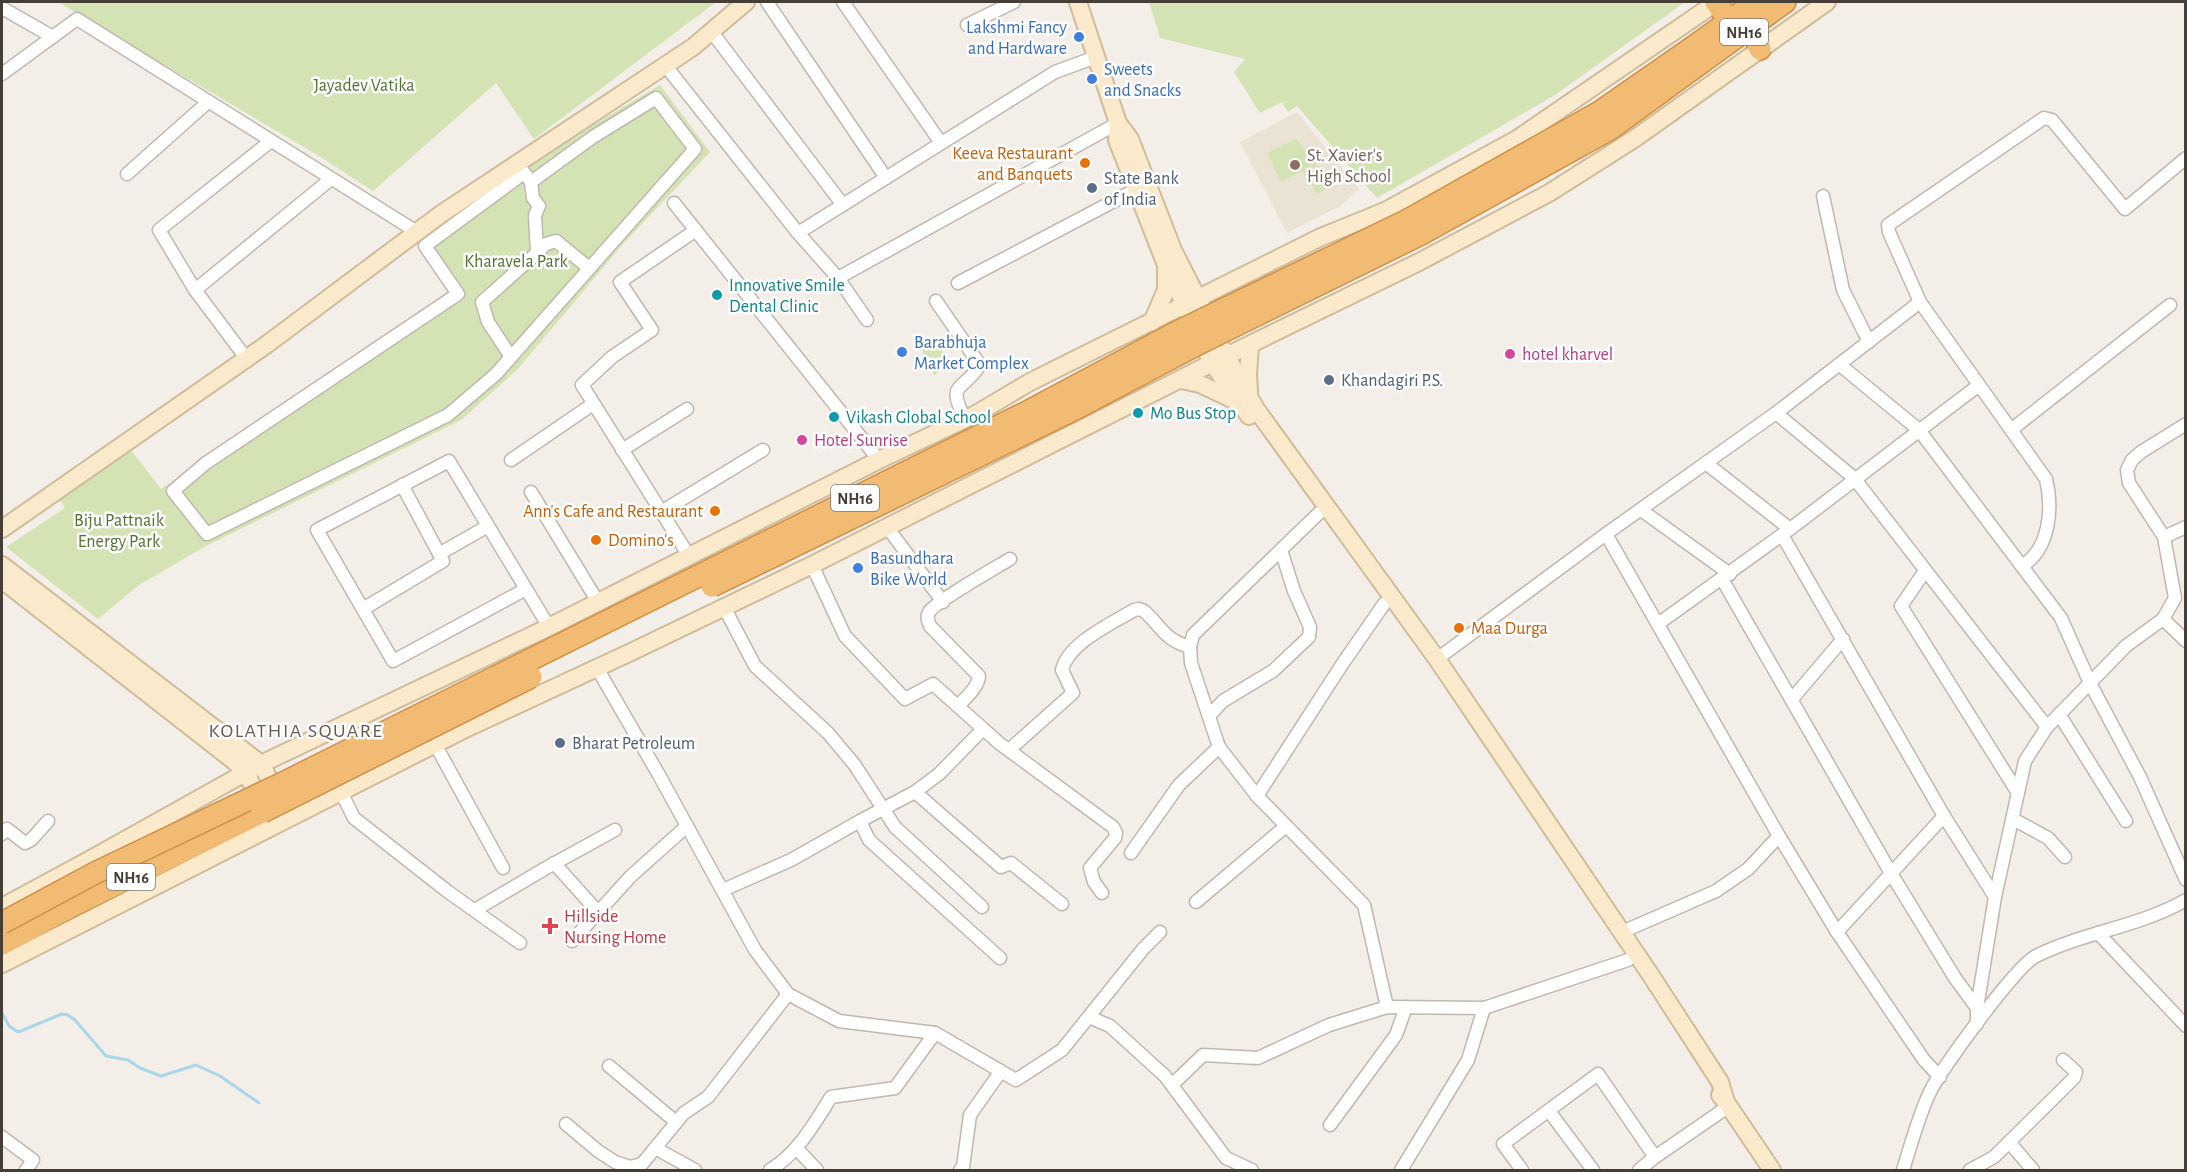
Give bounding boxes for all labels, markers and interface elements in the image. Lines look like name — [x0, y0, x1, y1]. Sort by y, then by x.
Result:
place label: Lakshmi Fancy and Hardware — [966, 19, 1067, 58]
road number: NH16 — [1720, 19, 1768, 45]
marker: Lakshmi Fancy and Hardware — [1072, 30, 1086, 44]
place label: Sweets and Snacks — [1104, 61, 1181, 100]
marker: Sweets and Snacks — [1085, 72, 1099, 86]
park label: Jayadev Vatika — [314, 77, 414, 95]
place label: Keeva Restaurant and Banquets — [952, 145, 1073, 184]
place label: St. Xavier's High School — [1307, 147, 1391, 186]
marker: Keeva Restaurant and Banquets — [1078, 156, 1092, 170]
marker: St. Xavier's High School — [1288, 158, 1302, 172]
place label: State Bank of India — [1104, 170, 1179, 209]
marker: State Bank of India — [1085, 181, 1099, 195]
park label: Kharavela Park — [464, 253, 569, 271]
place label: Innovative Smile Dental Clinic — [729, 277, 845, 316]
marker: Innovative Smile Dental Clinic — [710, 288, 724, 302]
place label: Barabhuja Market Complex — [914, 334, 1029, 373]
marker: Barabhuja Market Complex — [895, 345, 909, 359]
place label: hotel kharvel — [1522, 346, 1613, 364]
marker: hotel kharvel — [1503, 347, 1517, 361]
place label: Khandagiri P.S. — [1341, 372, 1443, 390]
marker: Khandagiri P.S. — [1322, 373, 1336, 387]
place label: Mo Bus Stop — [1150, 405, 1236, 423]
marker: Mo Bus Stop — [1131, 406, 1145, 420]
place label: Vikash Global School — [846, 409, 991, 427]
marker: Vikash Global School — [827, 410, 841, 424]
place label: Hotel Sunrise — [814, 432, 908, 450]
marker: Hotel Sunrise — [795, 433, 809, 447]
road number: NH16 — [831, 485, 879, 511]
place label: Ann's Cafe and Restaurant — [523, 503, 703, 521]
marker: Ann's Cafe and Restaurant — [708, 504, 722, 518]
park label: Biju Pattnaik Energy Park — [74, 512, 165, 551]
place label: Domino's — [608, 532, 674, 550]
marker: Domino's — [589, 533, 603, 547]
place label: Basundhara Bike World — [870, 550, 954, 589]
marker: Basundhara Bike World — [851, 561, 865, 575]
place label: Maa Durga — [1471, 620, 1548, 638]
marker: Maa Durga — [1452, 621, 1466, 635]
district label: KOLATHIA SQUARE — [209, 721, 383, 741]
place label: Bharat Petroleum — [572, 735, 695, 753]
marker: Bharat Petroleum — [553, 736, 567, 750]
road number: NH16 — [107, 864, 155, 890]
place label: Hillside Nursing Home — [564, 908, 666, 947]
marker: Hillside Nursing Home — [541, 917, 559, 935]

